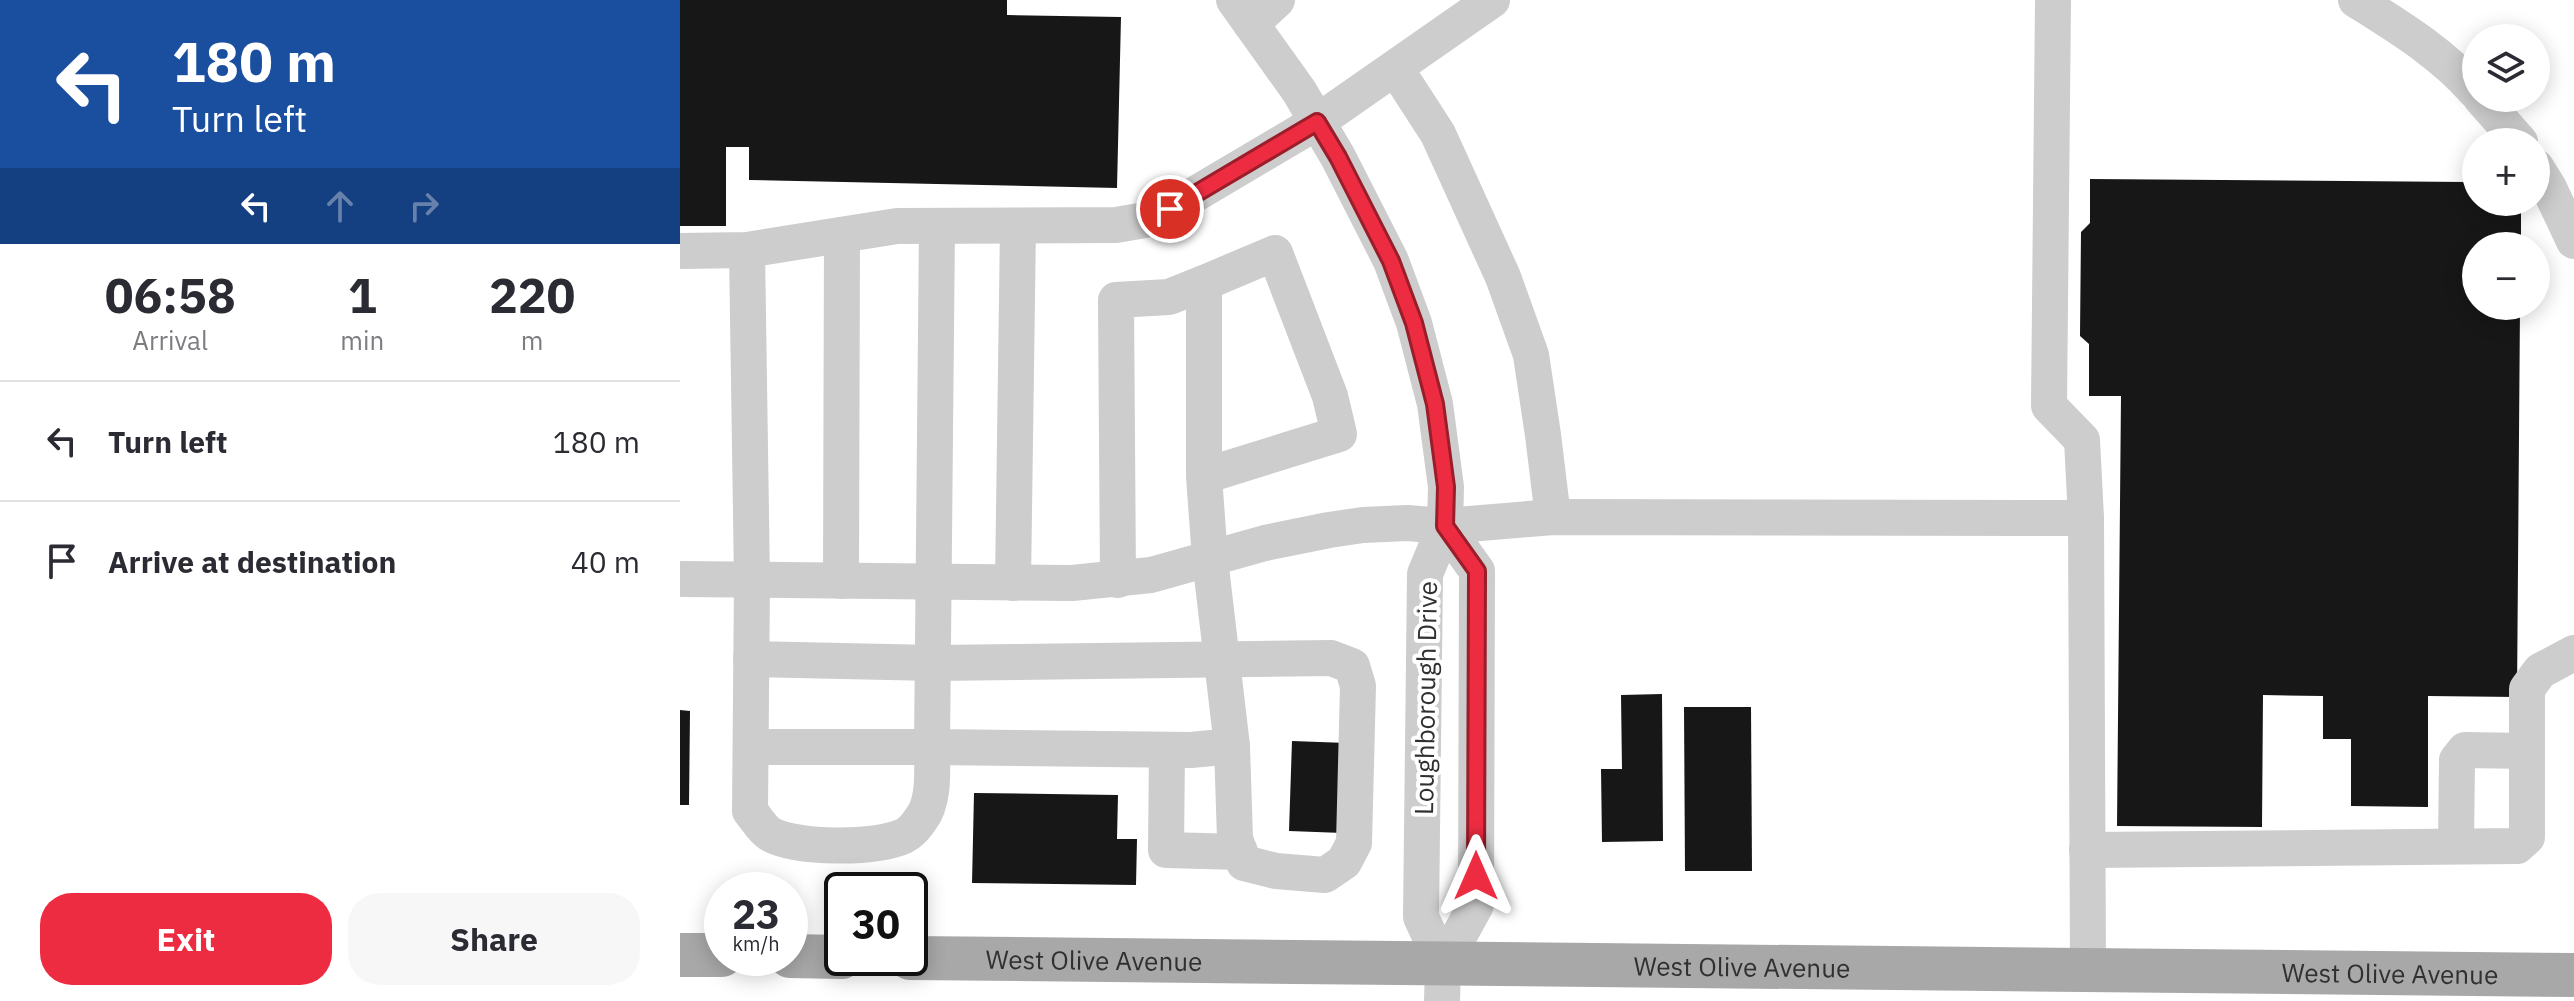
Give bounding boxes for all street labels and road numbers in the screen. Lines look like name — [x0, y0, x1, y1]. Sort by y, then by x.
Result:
street label: Loughborough Drive — [1406, 581, 1444, 815]
street label: West Olive Avenue — [985, 942, 1203, 978]
street label: West Olive Avenue — [1633, 948, 1850, 985]
street label: West Olive Avenue — [2281, 955, 2498, 991]

